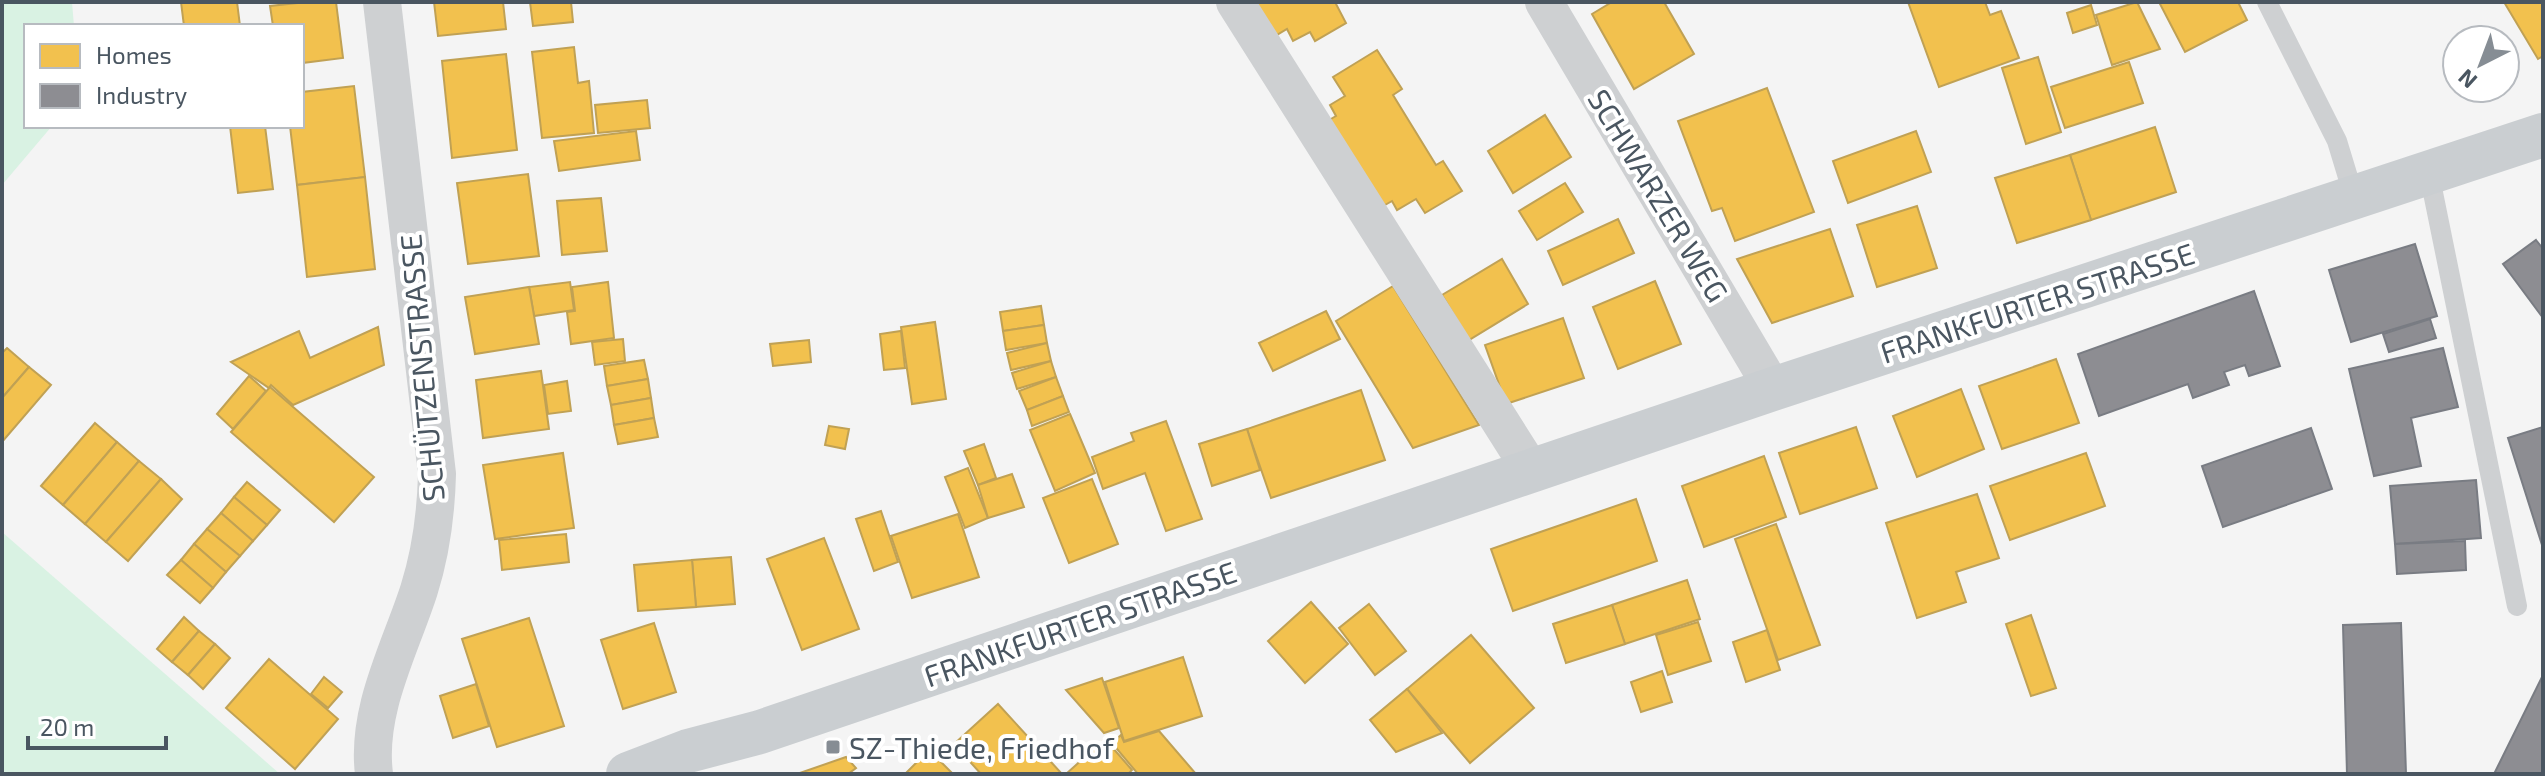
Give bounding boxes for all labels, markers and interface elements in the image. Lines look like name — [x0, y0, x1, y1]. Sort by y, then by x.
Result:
legend — [24, 24, 304, 128]
north arrow — [2441, 24, 2521, 104]
text: Homes — [96, 40, 172, 69]
text: N — [2452, 65, 2482, 95]
text: Industry — [96, 80, 188, 109]
street label: SCHWARZER WEG — [1581, 82, 1737, 308]
street label: SCHÜTZENSTRASSE — [391, 233, 451, 503]
street label: FRANKFURTER STRASSE — [1875, 234, 2199, 370]
street label: FRANKFURTER STRASSE — [919, 553, 1241, 693]
scale bar — [28, 700, 166, 750]
text: 20 m — [40, 712, 94, 741]
place label: SZ-Thiede, Friedhof — [849, 729, 1115, 765]
marker: SZ-Thiede, Friedhof — [824, 738, 842, 756]

